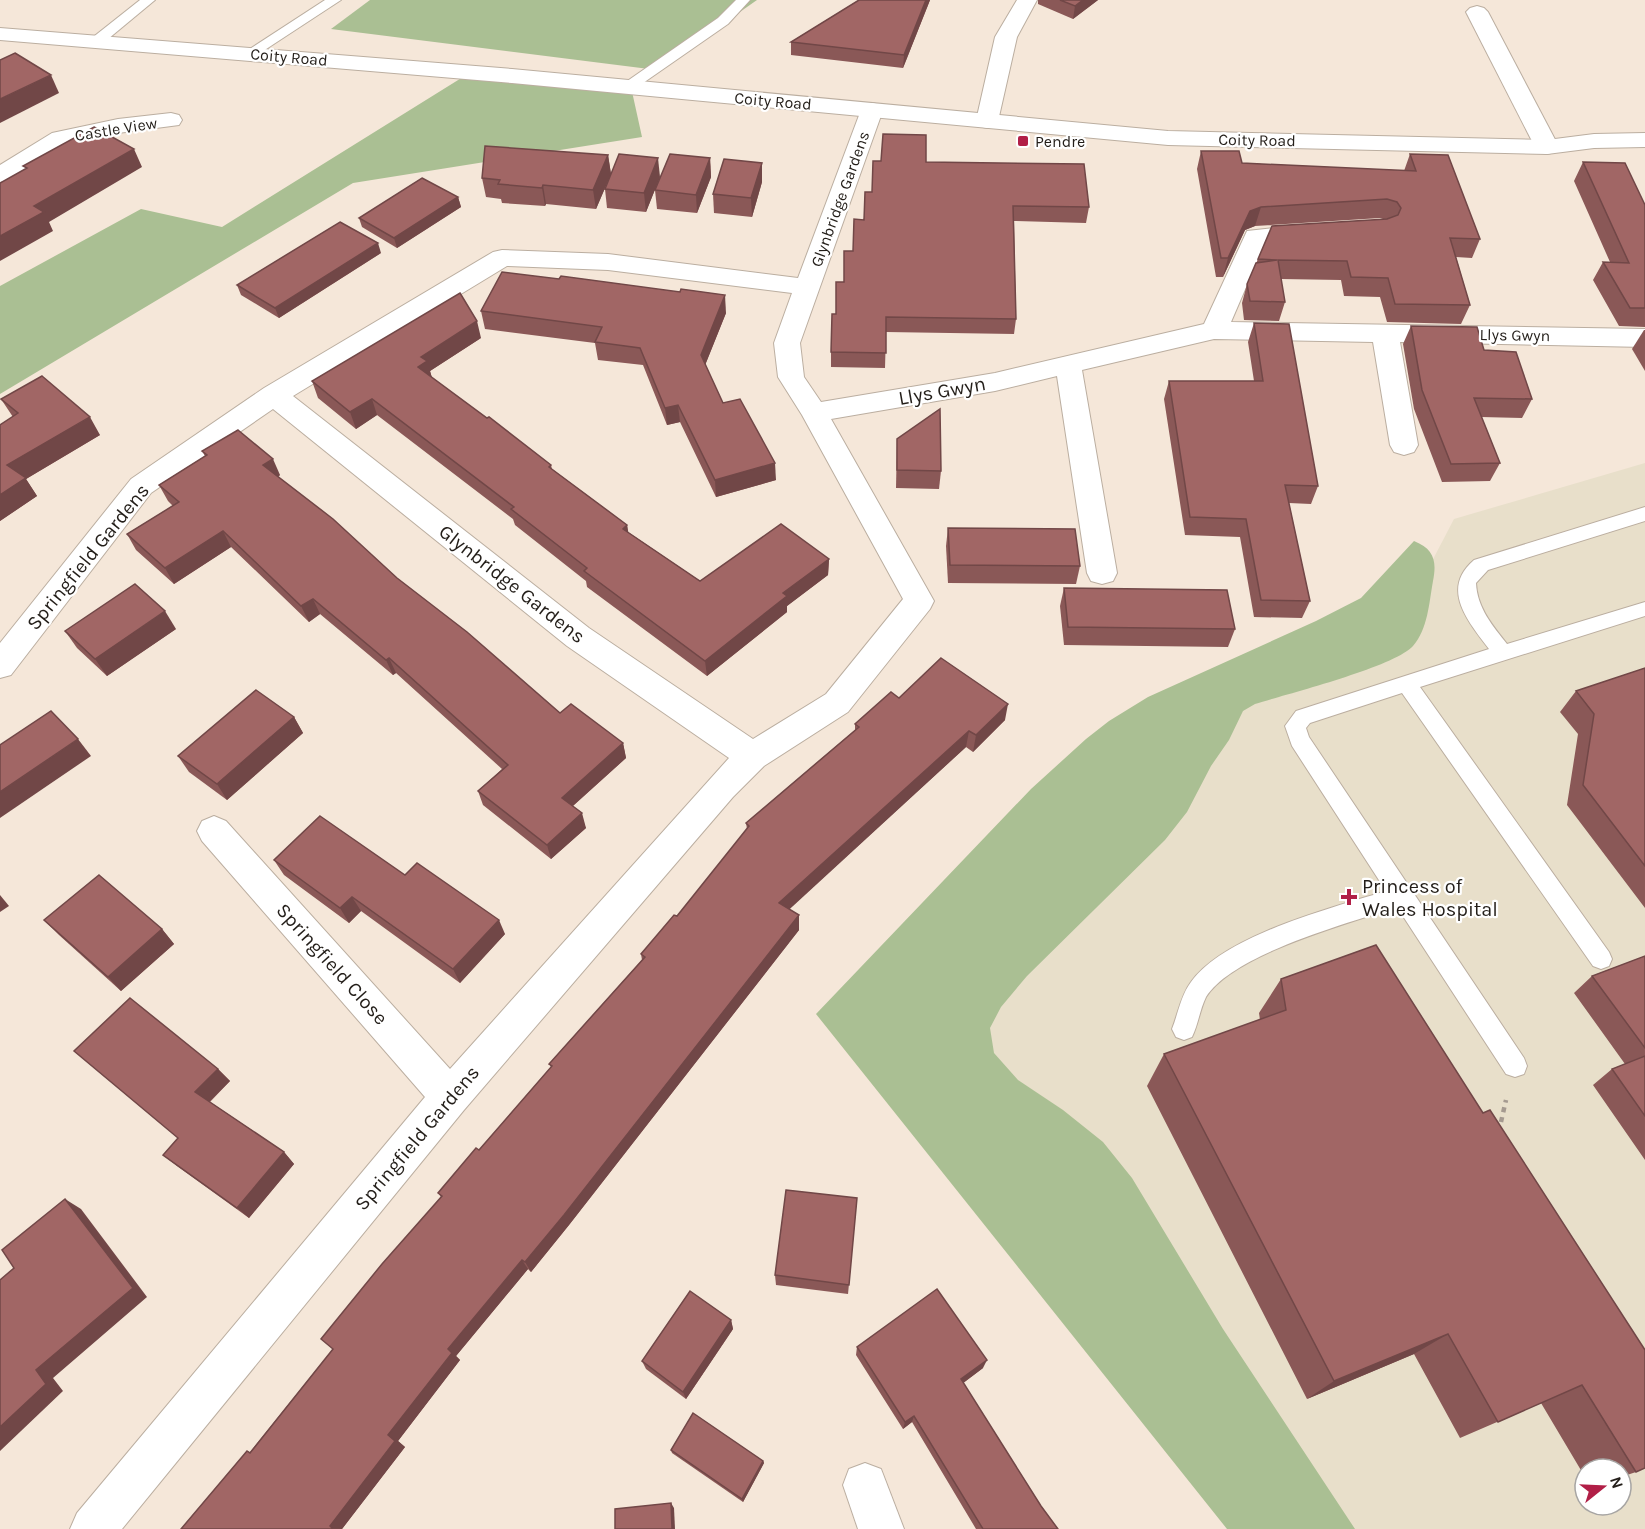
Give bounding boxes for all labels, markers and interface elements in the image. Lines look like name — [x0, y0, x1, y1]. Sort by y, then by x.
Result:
street label: Coity Road — [250, 44, 328, 70]
street label: Coity Road — [734, 88, 812, 114]
street label: Castle View — [73, 113, 159, 145]
street label: Glynbridge Gardens — [807, 129, 873, 269]
street label: Coity Road — [1218, 130, 1296, 150]
place label: Pendre — [1035, 132, 1085, 151]
marker: Pendre — [1016, 134, 1030, 148]
street label: Llys Gwyn — [1480, 325, 1550, 345]
street label: Llys Gwyn — [897, 372, 987, 410]
street label: Springfield Gardens — [22, 479, 154, 635]
street label: Glynbridge Gardens — [434, 520, 590, 648]
place label: Princess of Wales Hospital — [1362, 875, 1498, 921]
marker: Princess of Wales Hospital — [1340, 888, 1358, 906]
street label: Springfield Close — [272, 899, 392, 1029]
street label: Springfield Gardens — [350, 1061, 484, 1215]
north arrow — [1573, 1457, 1633, 1517]
text: N — [1606, 1474, 1628, 1491]

